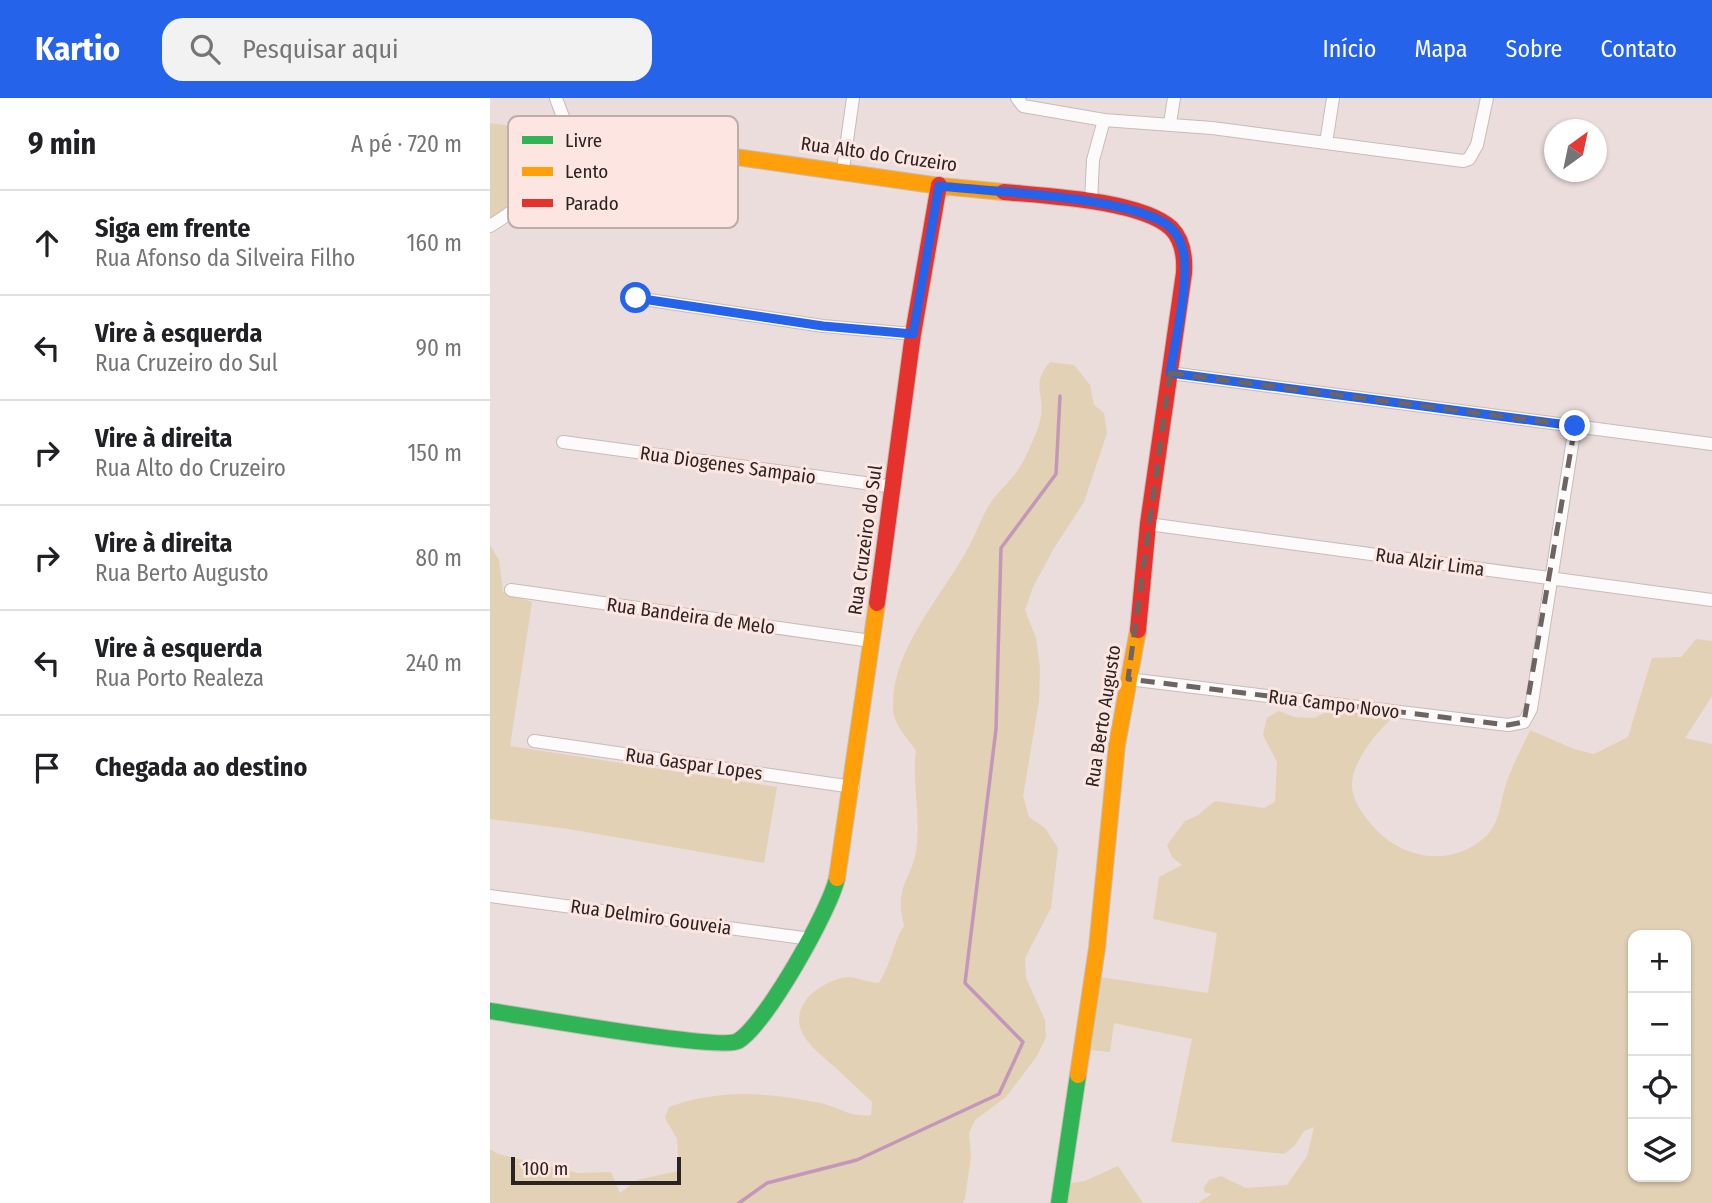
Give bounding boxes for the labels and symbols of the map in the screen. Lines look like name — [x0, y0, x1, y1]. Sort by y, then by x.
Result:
legend — [508, 116, 738, 228]
north arrow — [1544, 119, 1607, 182]
text: Livre — [565, 129, 602, 152]
street label: Rua Alto do Cruzeiro — [799, 132, 959, 176]
text: Lento — [565, 160, 608, 183]
text: Parado — [565, 192, 619, 215]
route start — [620, 282, 651, 313]
route end — [1559, 410, 1590, 441]
street label: Rua Diogenes Sampaio — [639, 441, 817, 489]
street label: Rua Cruzeiro do Sul — [843, 464, 887, 616]
street label: Rua Alzir Lima — [1374, 543, 1486, 581]
street label: Rua Bandeira de Melo — [605, 593, 777, 639]
street label: Rua Berto Augusto — [1080, 643, 1126, 789]
street label: Rua Campo Novo — [1267, 685, 1401, 723]
street label: Rua Gaspar Lopes — [624, 743, 764, 785]
street label: Rua Delmiro Gouveia — [569, 894, 733, 940]
scale bar — [511, 1154, 681, 1186]

